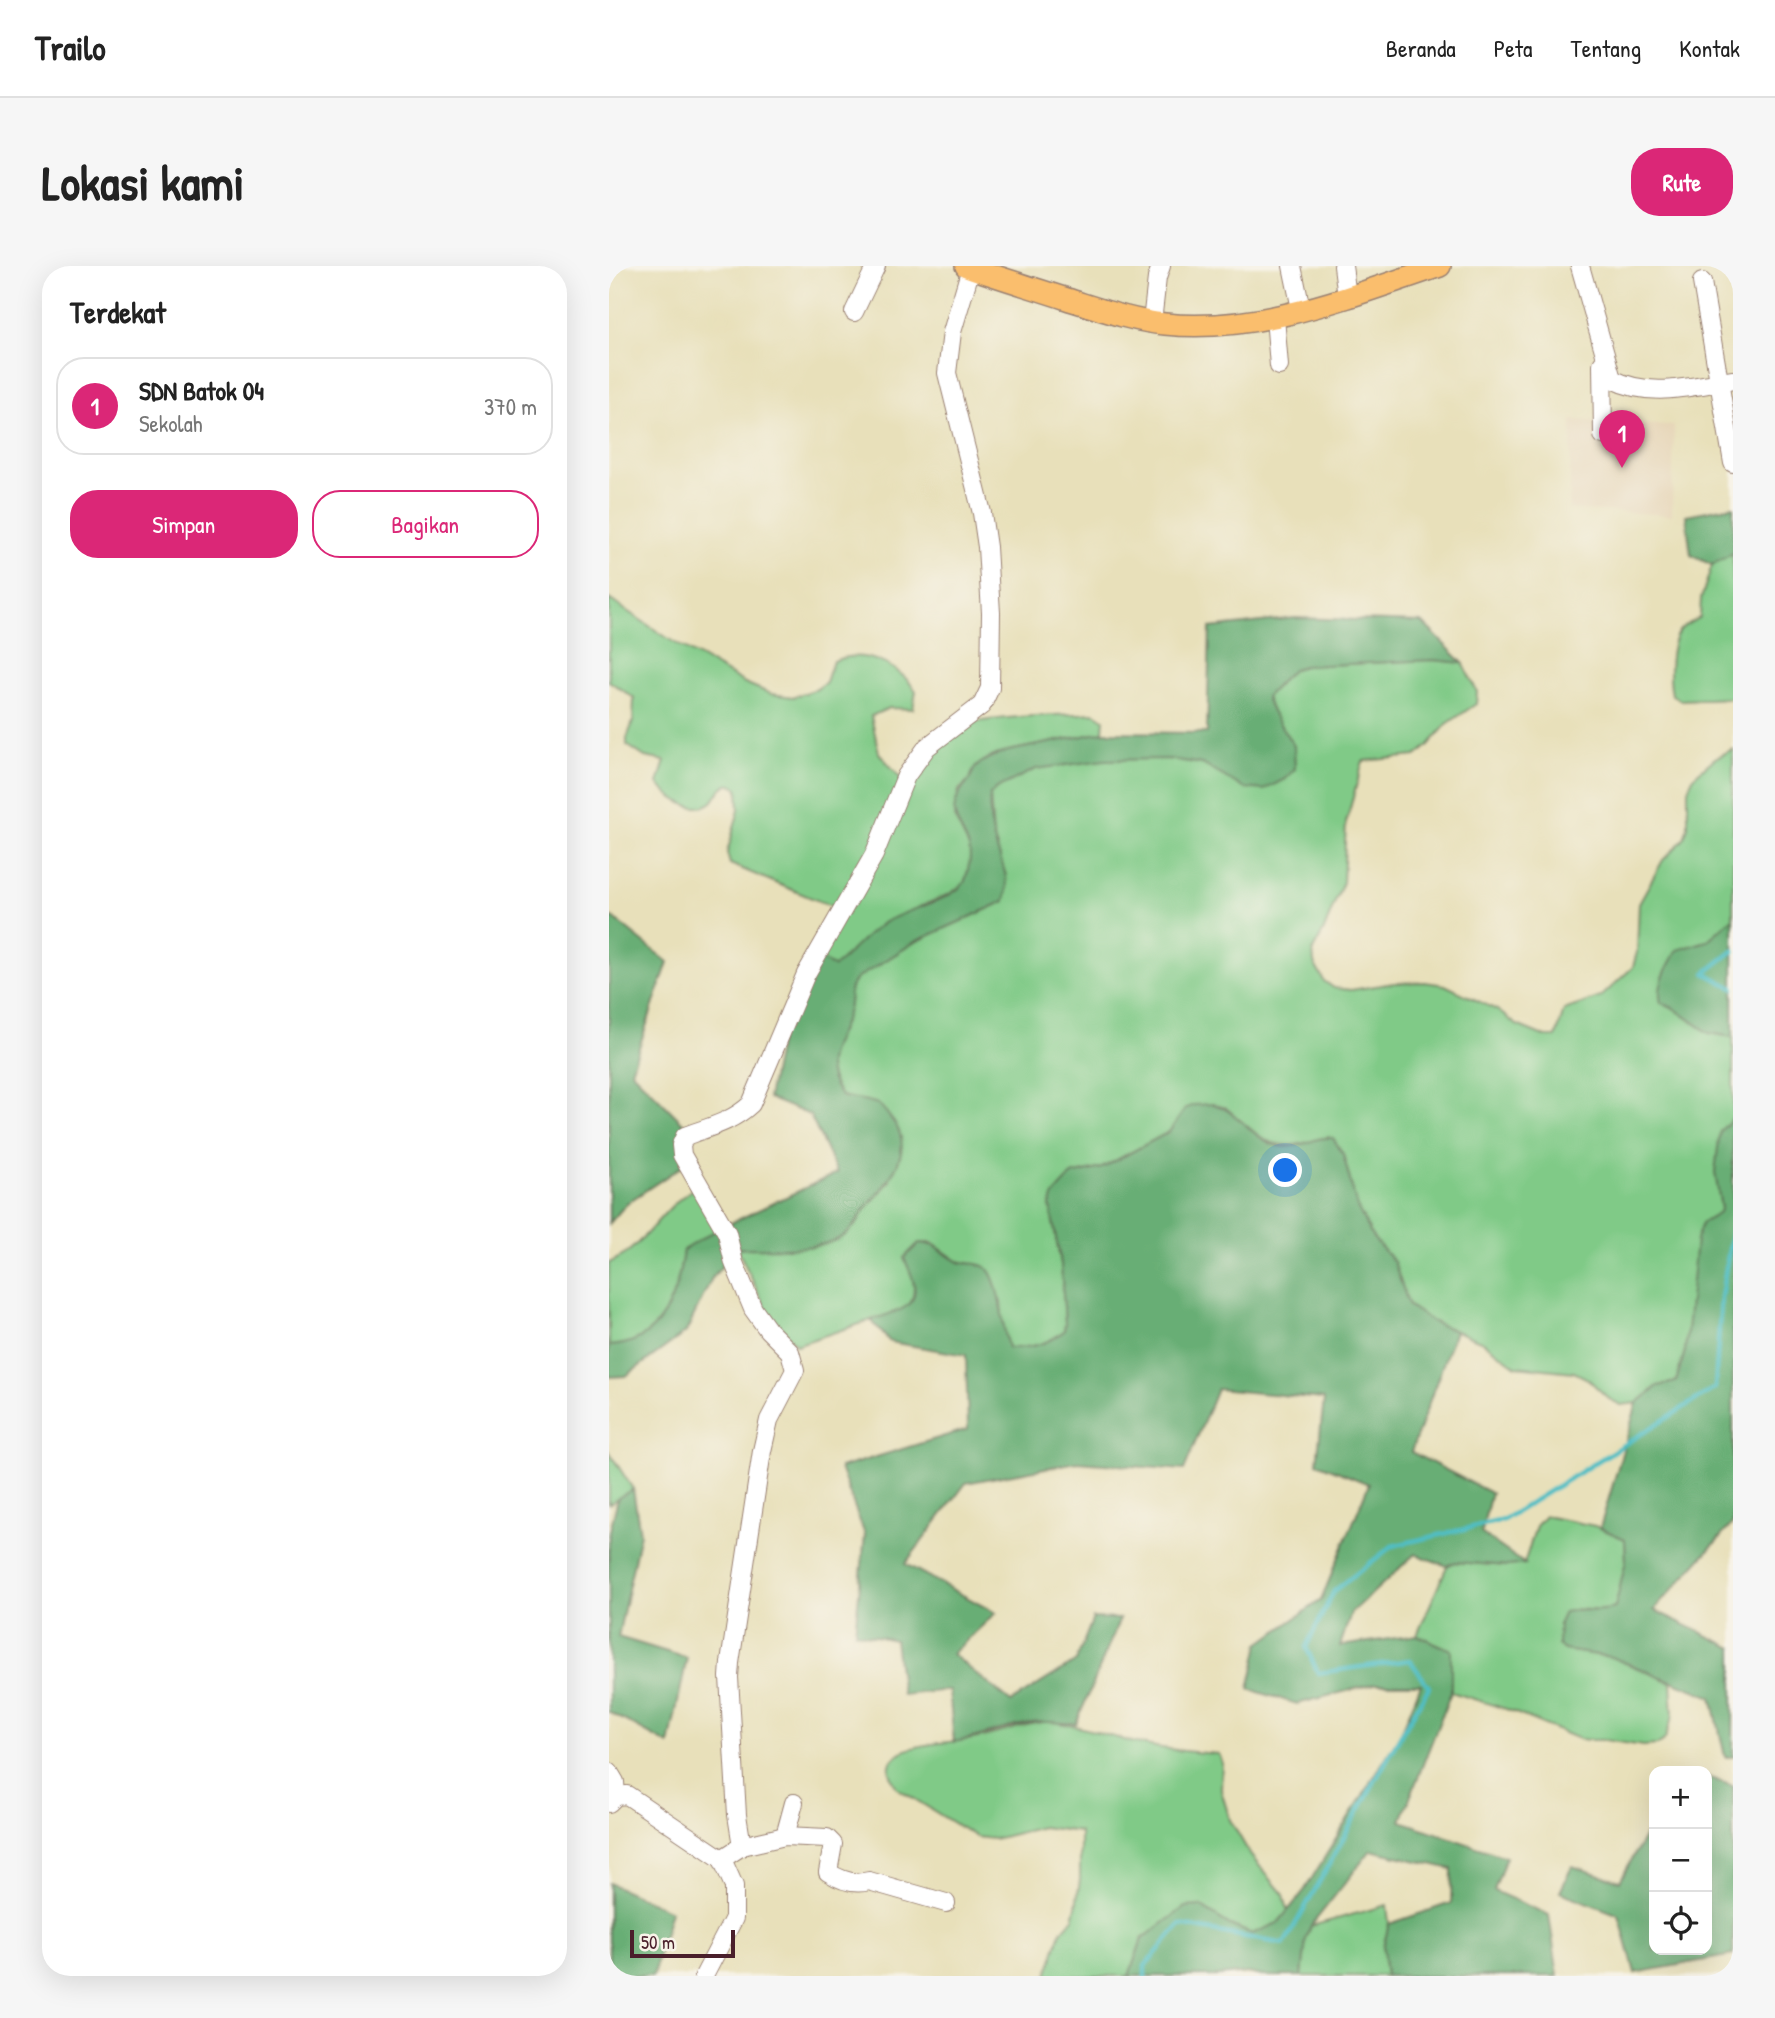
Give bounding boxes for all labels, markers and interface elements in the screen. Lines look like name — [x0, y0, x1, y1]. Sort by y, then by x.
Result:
text: Trailo — [35, 26, 106, 70]
text: Beranda — [1386, 32, 1456, 64]
text: Peta — [1494, 32, 1532, 64]
text: Tentang — [1570, 32, 1641, 64]
text: Kontak — [1679, 32, 1740, 64]
button: Rute — [1631, 148, 1733, 216]
text: Lokasi kami — [42, 149, 244, 215]
text: Terdekat — [70, 292, 166, 332]
text: SDN Batok 04 — [139, 373, 264, 408]
text: 1 — [91, 391, 99, 422]
text: 370 m — [484, 391, 537, 422]
text: Sekolah — [139, 408, 202, 439]
pin: 1 — [1599, 410, 1645, 468]
button: Simpan — [70, 490, 298, 558]
button: Bagikan — [312, 490, 539, 558]
your location — [1268, 1153, 1302, 1187]
map controls — [1649, 1766, 1712, 1955]
button: + — [1649, 1766, 1712, 1829]
button: − — [1649, 1829, 1712, 1892]
button: locate — [1649, 1892, 1712, 1955]
scale bar — [630, 1927, 735, 1959]
text: 50 m — [641, 1929, 675, 1955]

